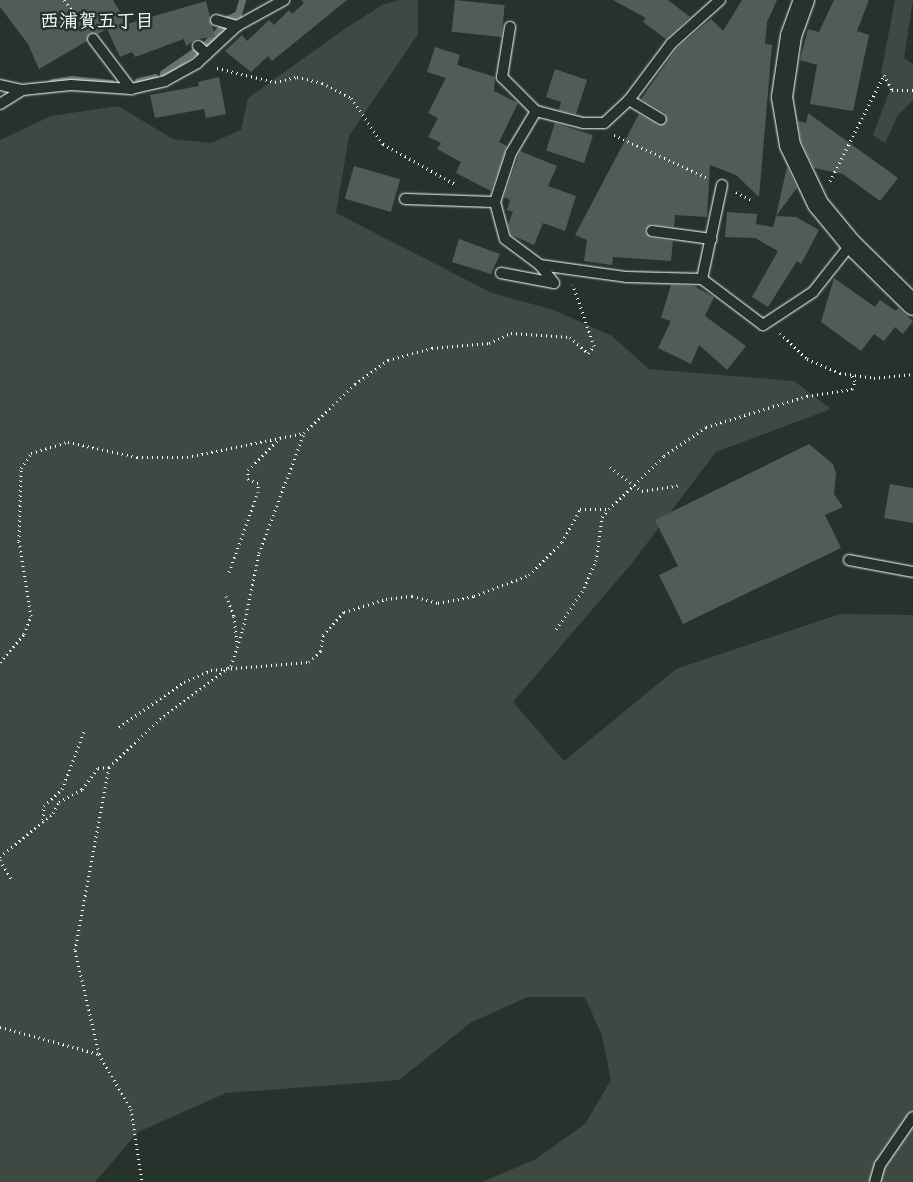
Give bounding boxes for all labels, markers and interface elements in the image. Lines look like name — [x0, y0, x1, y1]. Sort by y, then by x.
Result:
district label: 西浦賀五丁目 — [40, 11, 154, 33]

